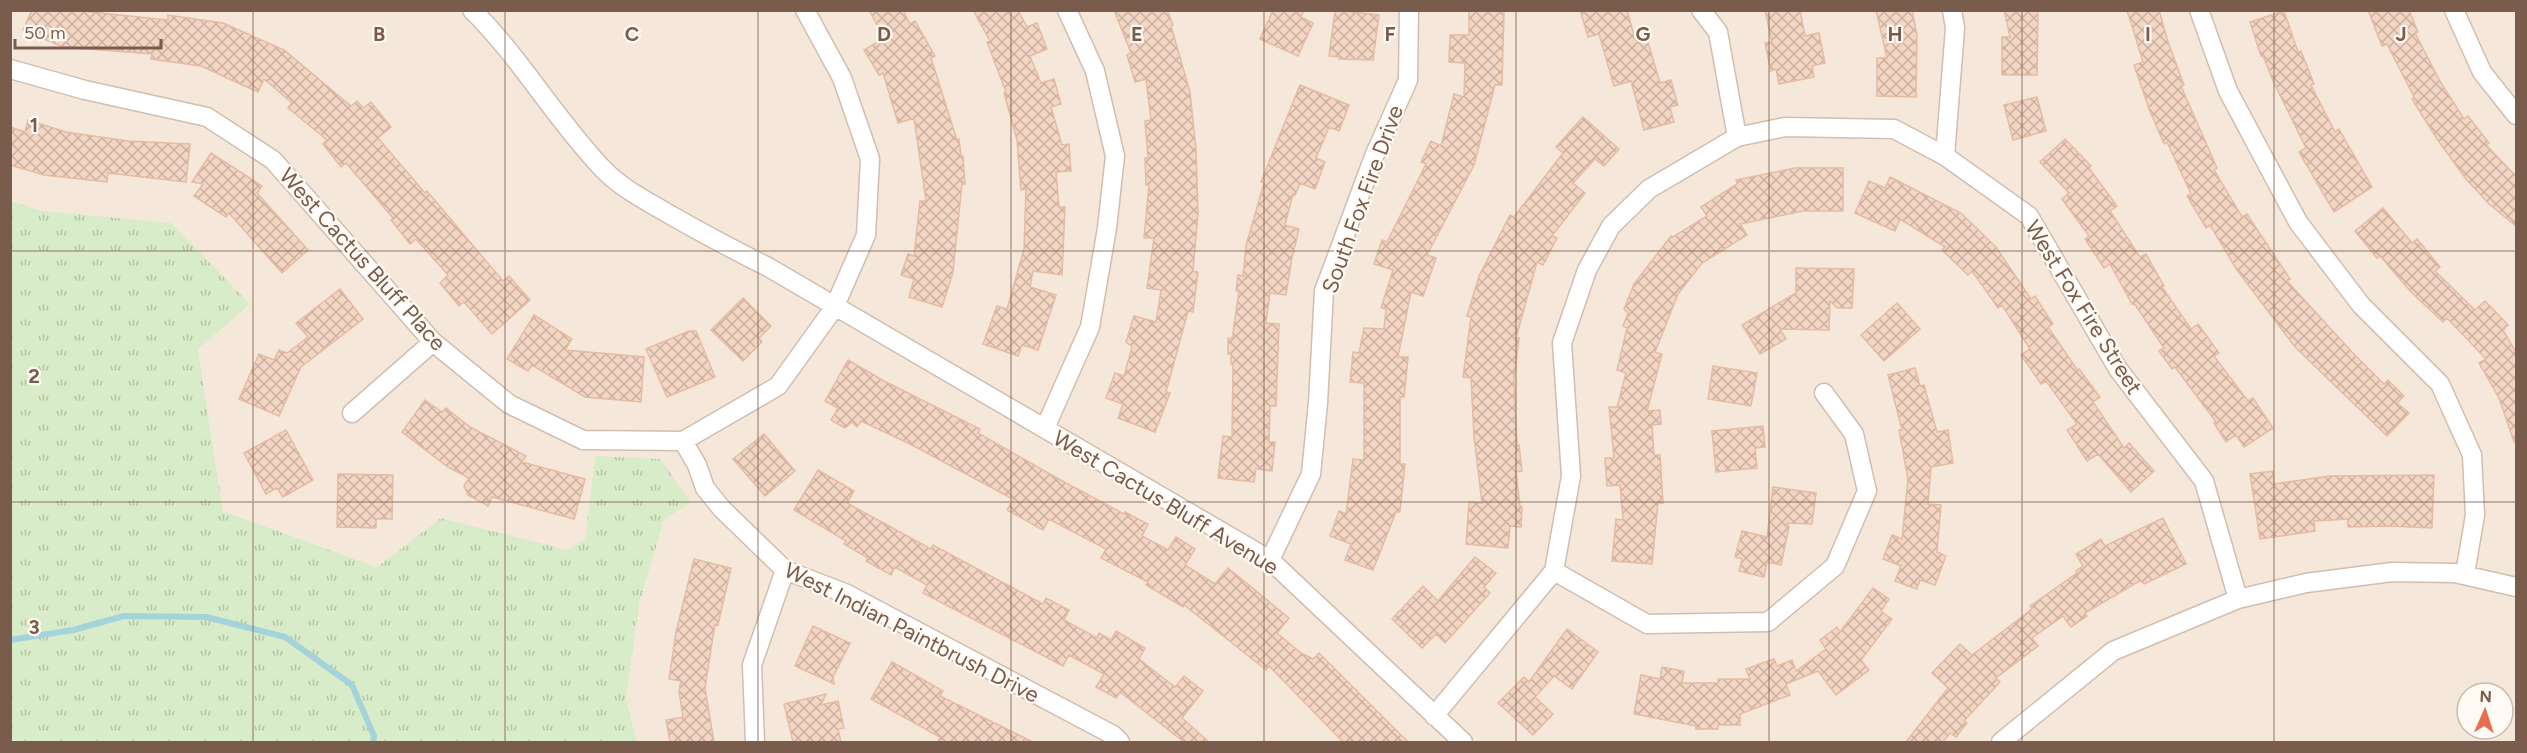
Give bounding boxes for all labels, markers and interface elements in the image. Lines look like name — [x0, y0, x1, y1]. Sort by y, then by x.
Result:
scale bar — [15, 12, 160, 50]
text: 50 m — [24, 22, 66, 44]
text: B — [373, 22, 385, 46]
text: C — [625, 22, 639, 46]
text: D — [877, 22, 891, 46]
text: E — [1131, 22, 1143, 46]
text: F — [1384, 22, 1396, 46]
text: G — [1636, 22, 1651, 46]
text: H — [1888, 22, 1903, 46]
text: I — [2145, 22, 2151, 46]
text: J — [2395, 22, 2407, 46]
street label: South Fox Fire Drive — [1316, 102, 1409, 297]
text: 1 — [30, 113, 38, 137]
street label: West Cactus Bluff Place — [273, 162, 452, 356]
street label: West Fox Fire Street — [2019, 215, 2148, 399]
text: 2 — [28, 364, 40, 388]
street label: West Cactus Bluff Avenue — [1048, 424, 1283, 580]
street label: West Indian Paintbrush Drive — [780, 556, 1044, 709]
text: 3 — [28, 615, 40, 639]
north arrow — [2455, 681, 2515, 741]
text: N — [2479, 687, 2492, 706]

